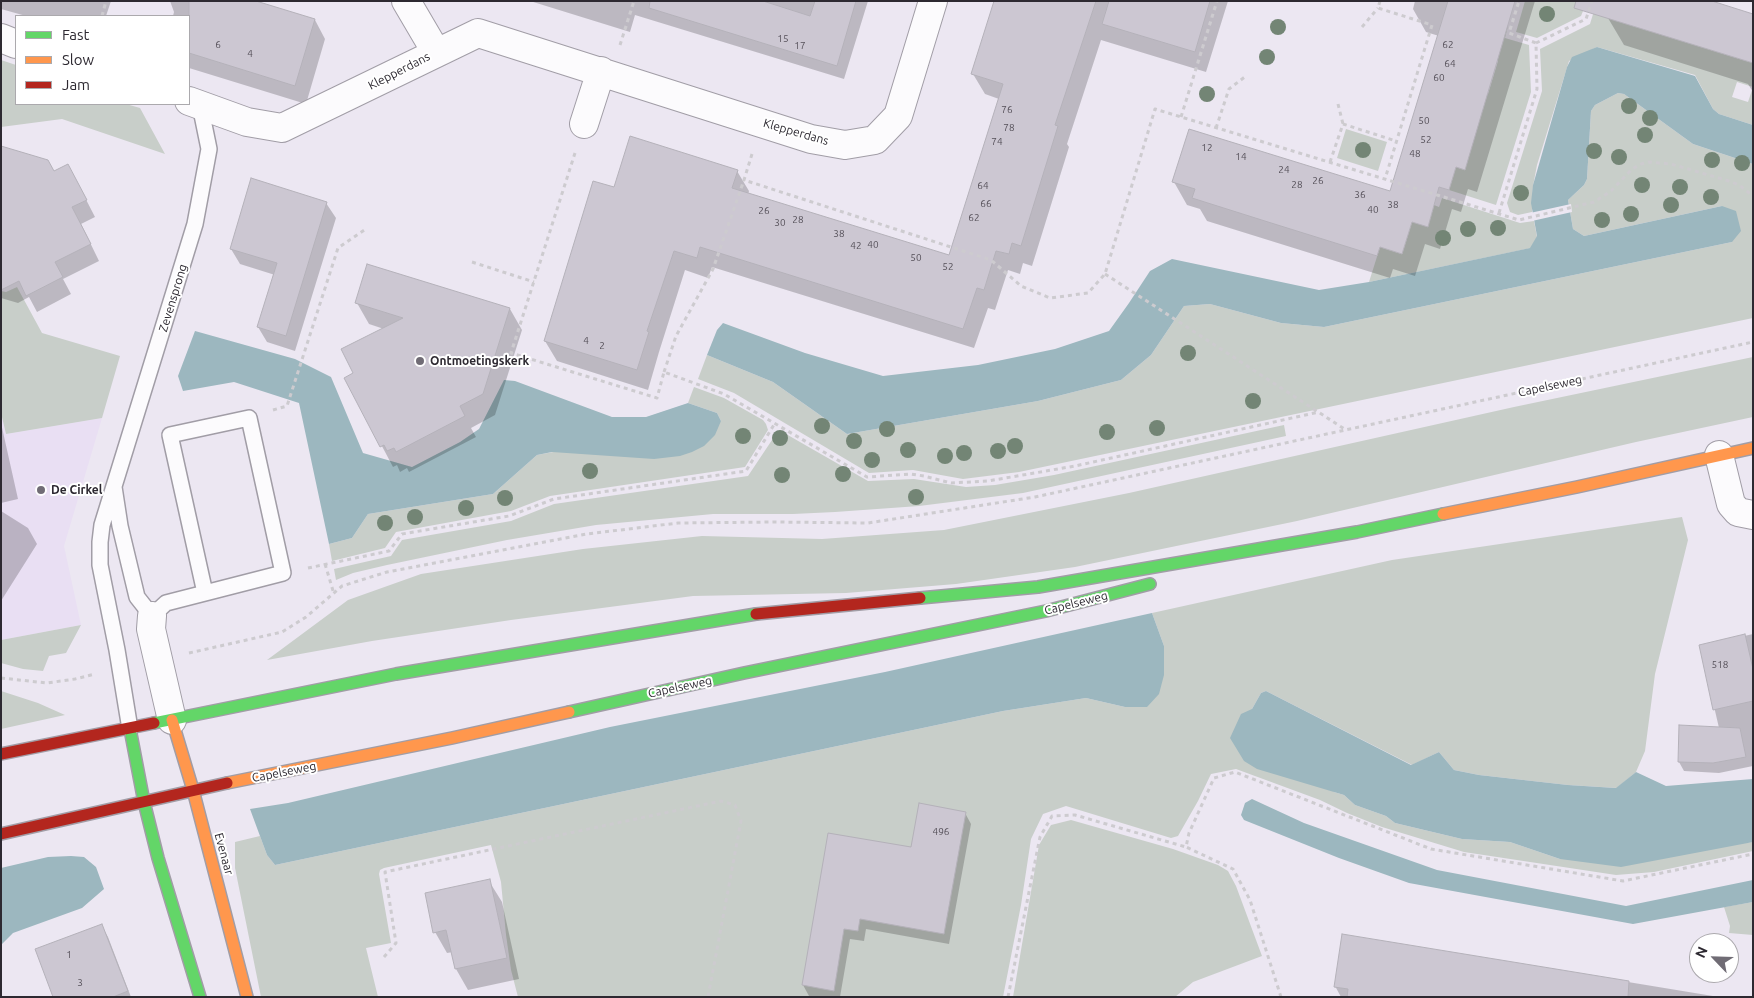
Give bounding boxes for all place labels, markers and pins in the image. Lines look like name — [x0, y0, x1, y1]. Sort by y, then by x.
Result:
place label: Ontmoetingskerk — [430, 354, 529, 368]
marker: Ontmoetingskerk — [414, 355, 426, 367]
place label: De Cirkel — [51, 483, 102, 497]
marker: De Cirkel — [35, 484, 47, 496]

